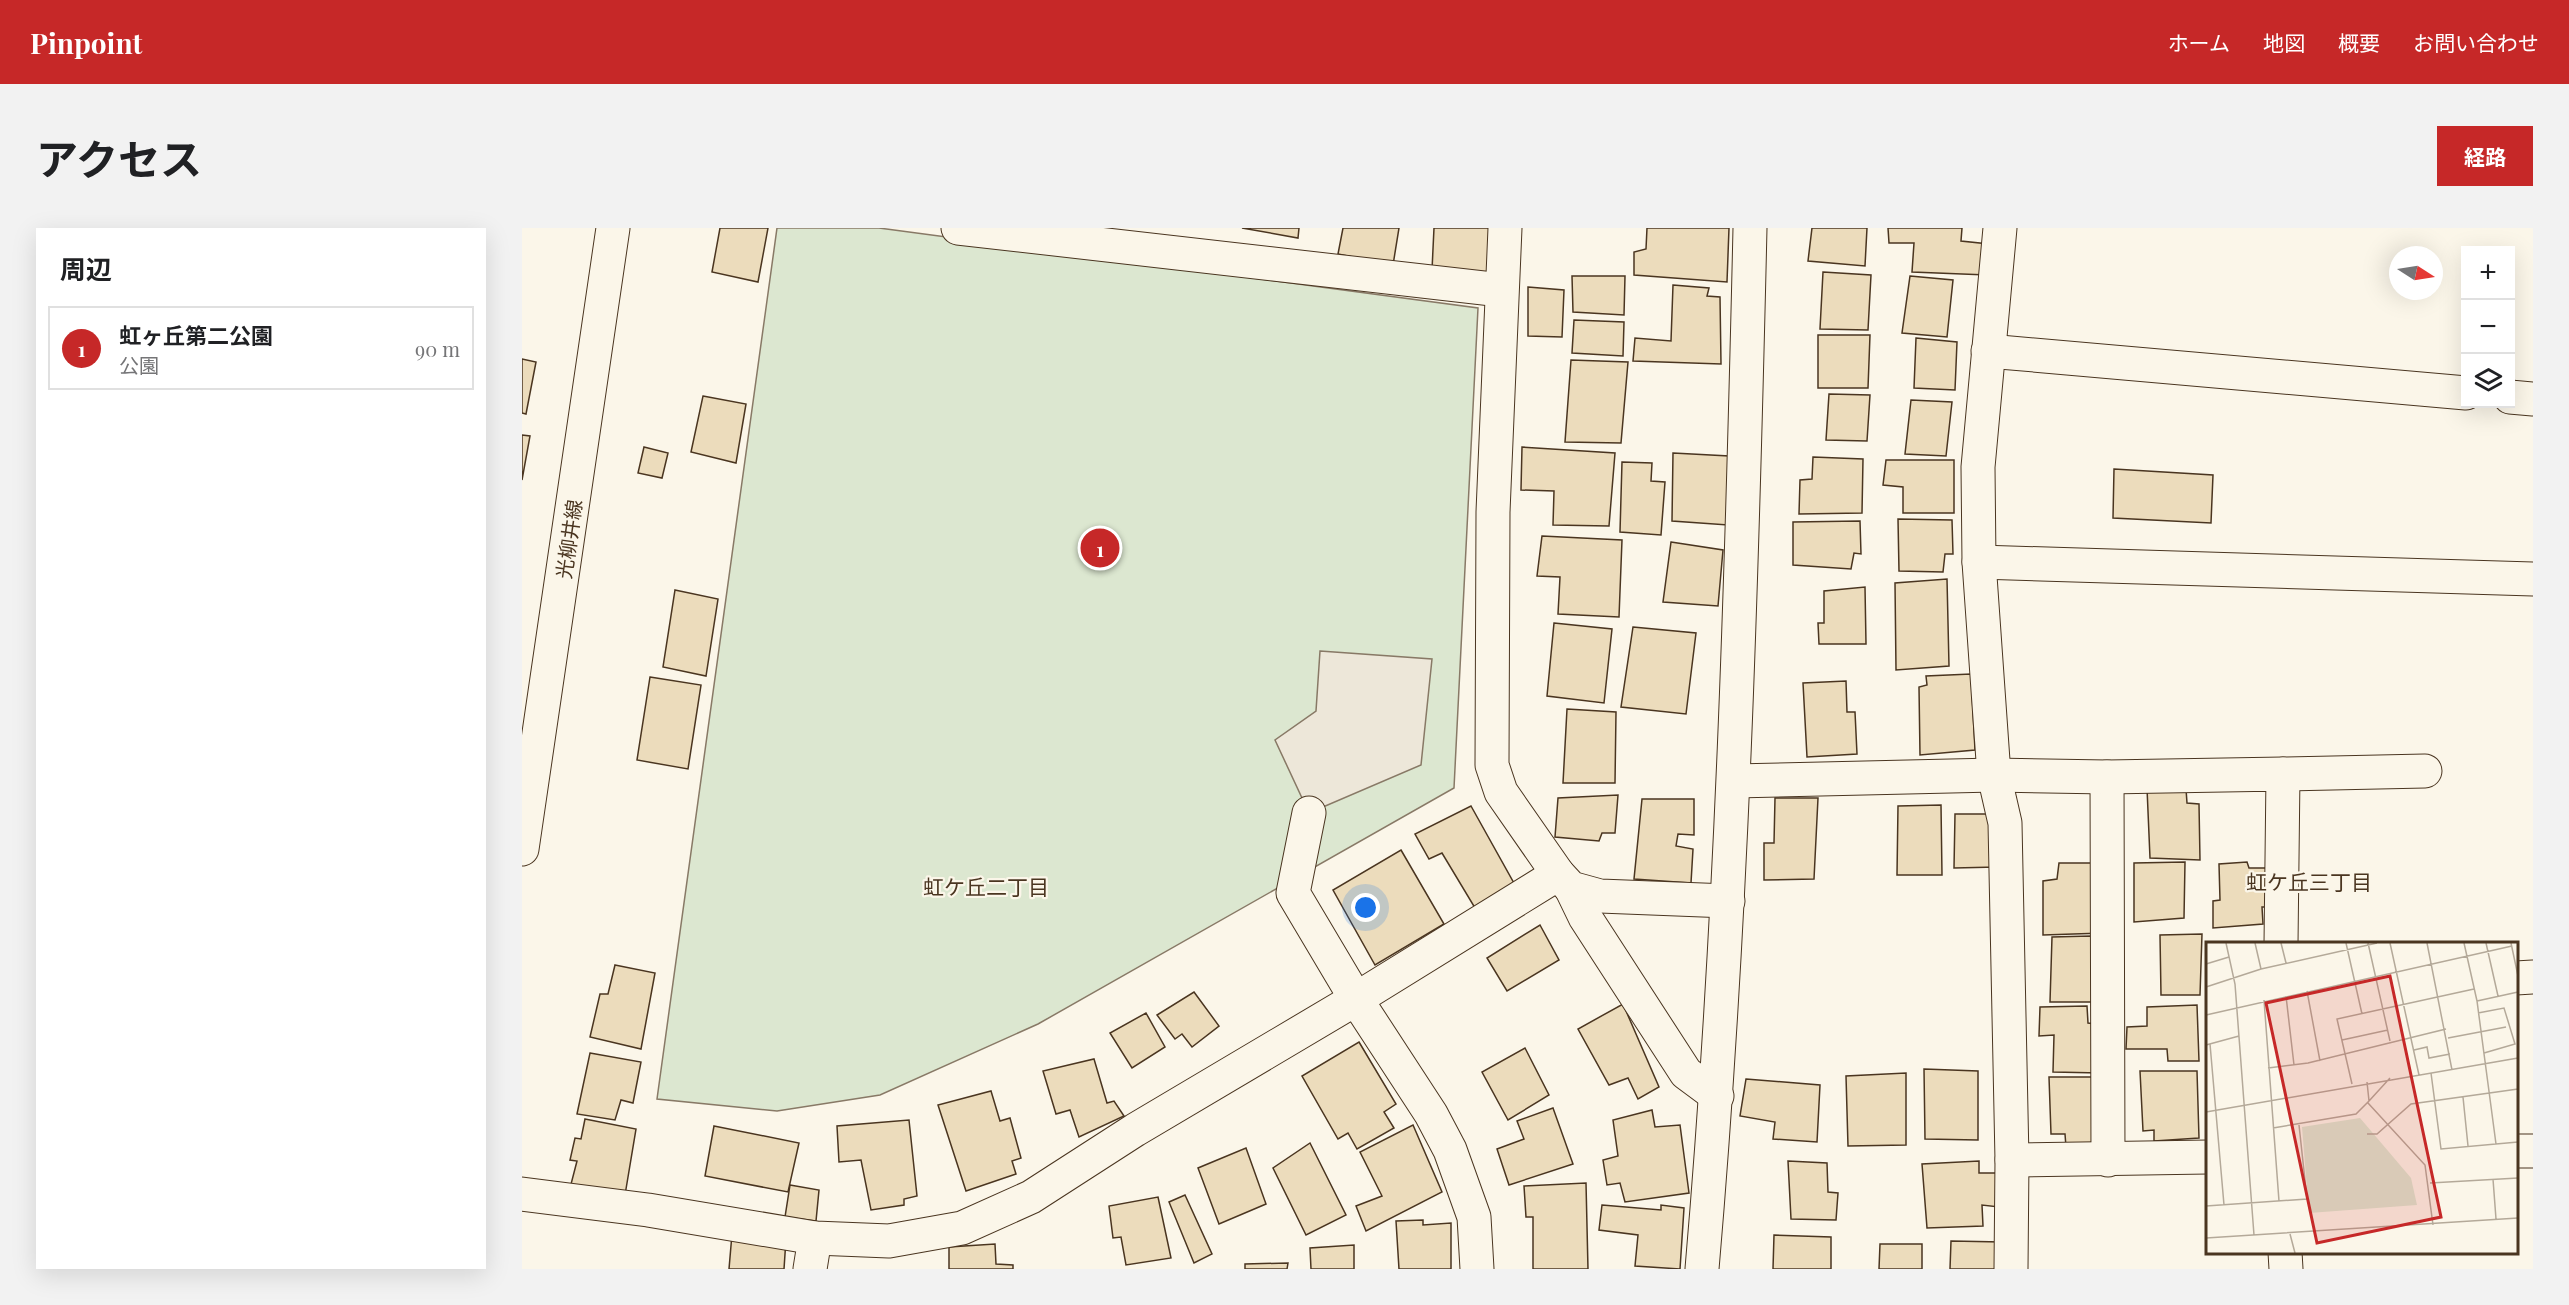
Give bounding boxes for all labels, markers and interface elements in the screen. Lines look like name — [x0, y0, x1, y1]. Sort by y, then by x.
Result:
text: Pinpoint — [30, 24, 142, 61]
text: ホーム — [2168, 28, 2230, 56]
text: 地図 — [2263, 28, 2305, 56]
text: 概要 — [2338, 28, 2380, 56]
text: お問い合わせ — [2413, 28, 2539, 56]
button: 経路 — [2437, 126, 2533, 186]
text: アクセス — [36, 130, 202, 186]
north arrow — [2389, 246, 2443, 300]
map controls — [2461, 246, 2515, 408]
button: + — [2461, 246, 2515, 300]
text: 周辺 — [60, 251, 112, 286]
button: − — [2461, 300, 2515, 354]
text: 虹ヶ丘第二公園 — [119, 320, 273, 350]
text: 1 — [78, 335, 85, 362]
text: 90 m — [415, 335, 460, 362]
text: 公園 — [119, 351, 159, 378]
button: layers — [2461, 354, 2515, 408]
street label: 光柳井線 — [549, 498, 587, 580]
pin: 1 — [1080, 526, 1120, 570]
district label: 虹ケ丘三丁目 — [2246, 867, 2372, 895]
district label: 虹ケ丘二丁目 — [923, 872, 1049, 900]
your location — [1351, 893, 1380, 922]
inset map — [2206, 942, 2518, 1254]

